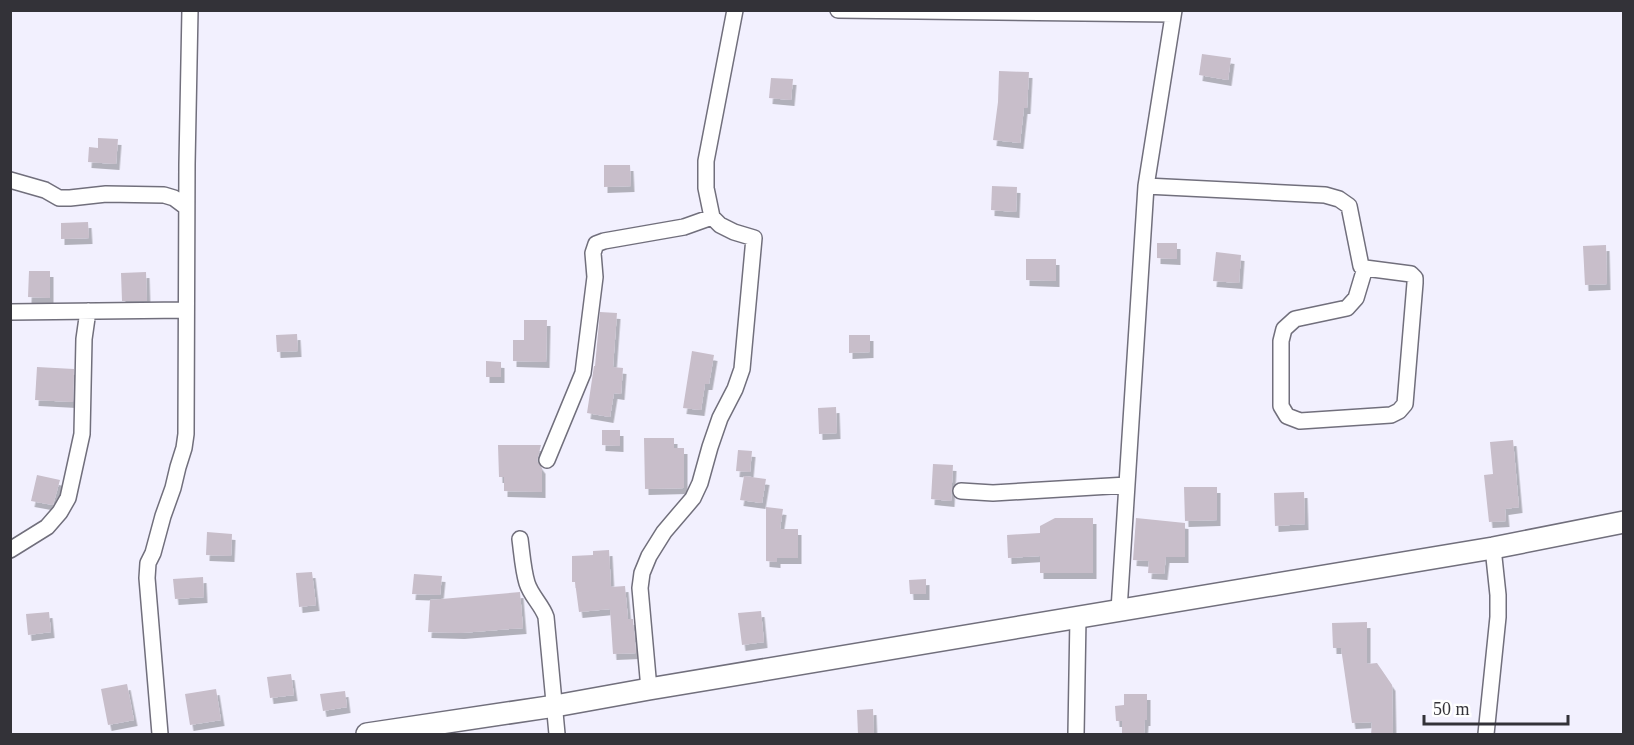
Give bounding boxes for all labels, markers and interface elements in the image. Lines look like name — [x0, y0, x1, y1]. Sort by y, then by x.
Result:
scale bar — [1424, 688, 1568, 726]
text: 50 m — [1433, 699, 1470, 719]

